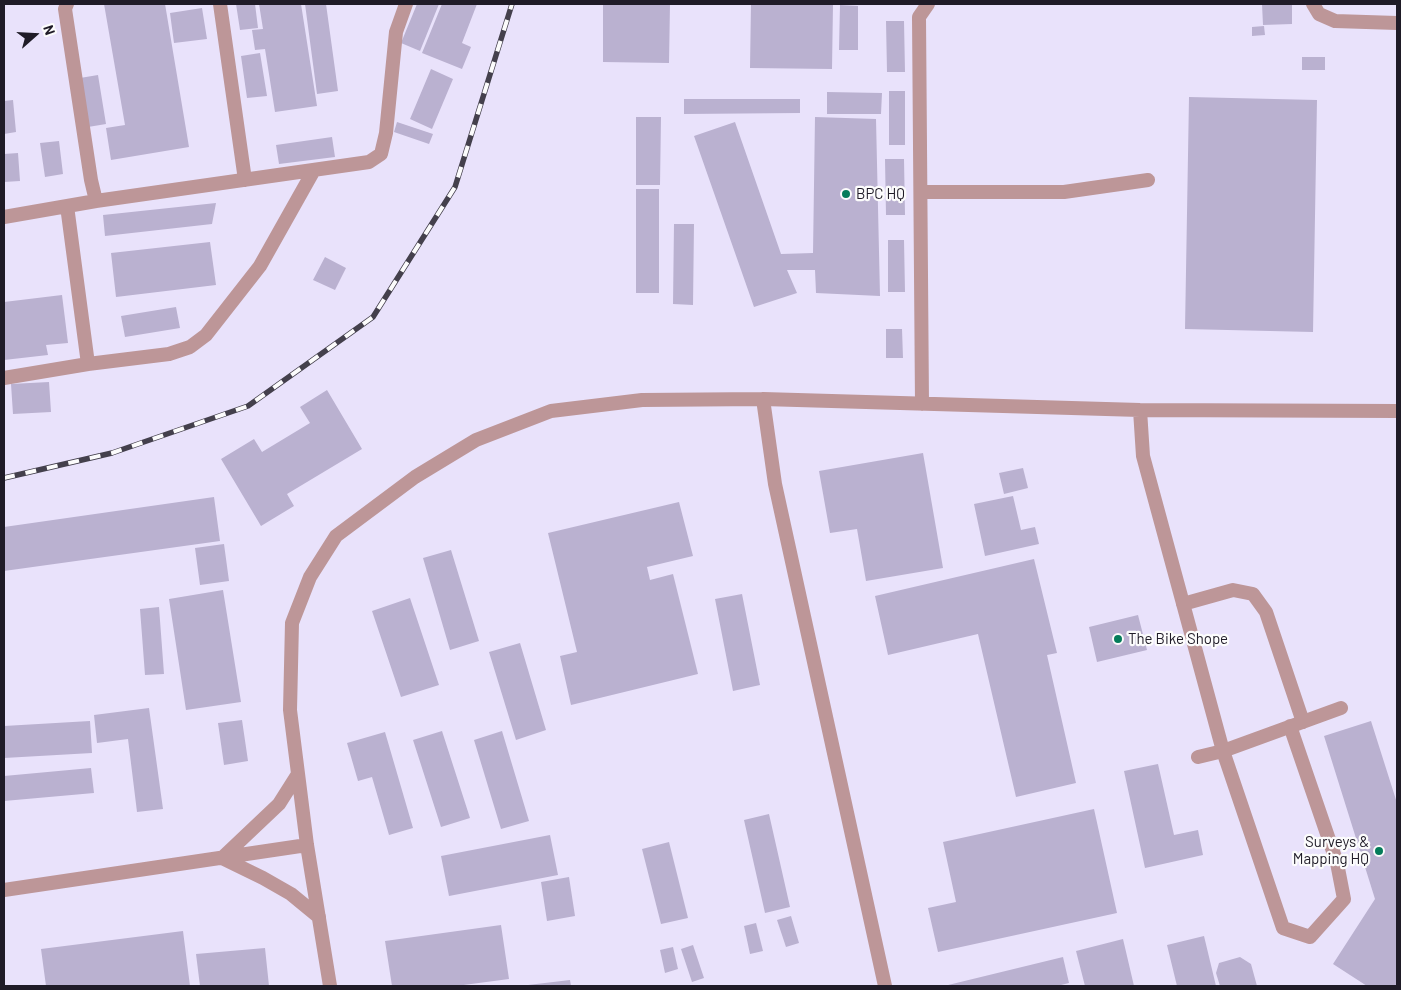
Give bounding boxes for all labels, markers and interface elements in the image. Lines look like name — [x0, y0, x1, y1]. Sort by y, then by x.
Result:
north arrow — [10, 10, 60, 60]
text: N — [40, 23, 59, 37]
place label: BPC HQ — [856, 185, 905, 203]
marker: BPC HQ — [840, 188, 852, 200]
place label: The Bike Shope — [1128, 630, 1228, 648]
marker: The Bike Shope — [1112, 633, 1124, 645]
place label: Surveys & Mapping HQ — [1293, 833, 1369, 868]
marker: Surveys & Mapping HQ — [1373, 845, 1385, 857]

